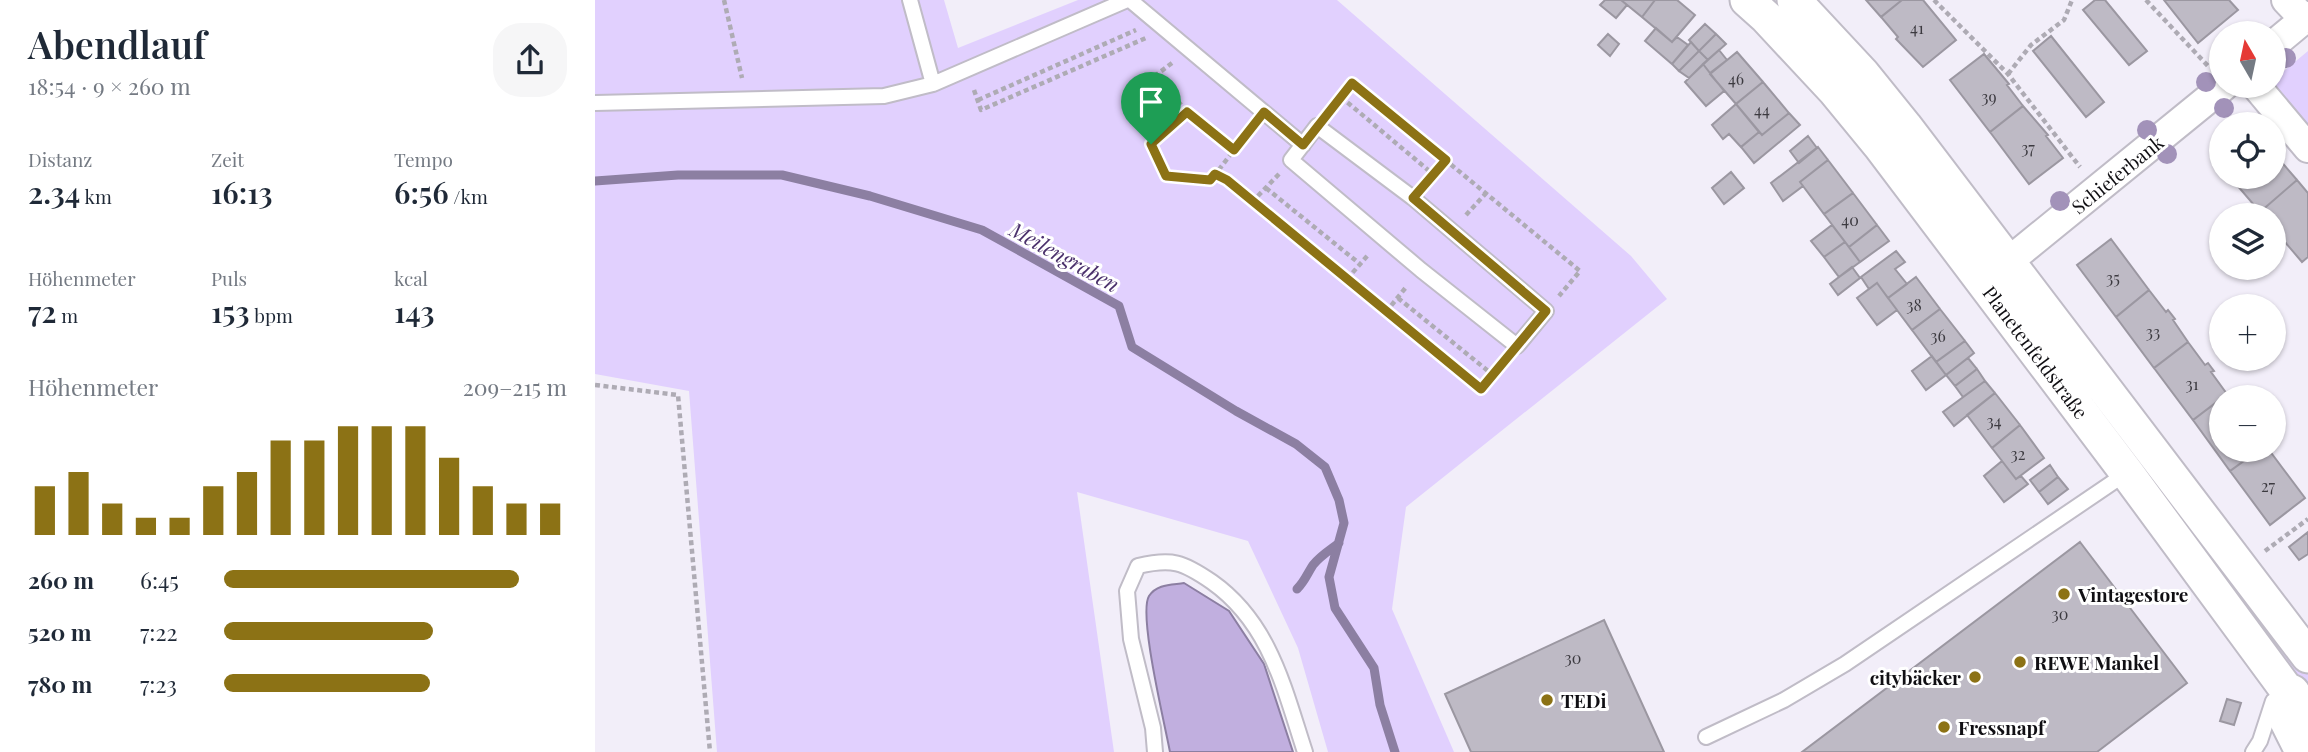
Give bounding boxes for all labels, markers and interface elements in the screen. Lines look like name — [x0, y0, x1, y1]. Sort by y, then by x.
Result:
house number: 41 — [1910, 17, 1924, 38]
text: Abendlauf — [28, 18, 206, 69]
north arrow — [2209, 21, 2285, 98]
map controls — [2209, 21, 2286, 462]
button: share — [493, 23, 567, 97]
house number: 46 — [1728, 68, 1744, 89]
text: 18:54 · 9 × 260 m — [28, 70, 191, 101]
pin — [1121, 72, 1181, 144]
icon: arrive — [1132, 83, 1170, 121]
house number: 39 — [1981, 86, 1997, 107]
house number: 44 — [1754, 99, 1770, 120]
button: locate — [2209, 112, 2286, 189]
street label: Schieferbank — [2065, 128, 2169, 219]
house number: 37 — [2021, 137, 2035, 158]
text: Distanz — [28, 146, 92, 172]
text: Zeit — [211, 146, 244, 172]
text: Tempo — [394, 146, 453, 172]
text: 2.34 — [28, 172, 80, 212]
text: 16:13 — [211, 172, 273, 212]
text: 6:56 — [394, 172, 449, 212]
text: km — [80, 183, 112, 209]
text: /km — [449, 183, 488, 209]
button: layers — [2209, 203, 2286, 280]
house number: 40 — [1841, 209, 1859, 230]
water label: Meilengraben — [1004, 214, 1125, 298]
text: Höhenmeter — [28, 265, 136, 291]
text: Puls — [211, 265, 247, 291]
text: kcal — [394, 265, 428, 291]
house number: 35 — [2106, 267, 2120, 288]
street label: Planetenfeldstraße — [1977, 280, 2095, 424]
text: 72 — [28, 291, 56, 331]
text: 153 — [211, 291, 250, 331]
text: 143 — [394, 291, 435, 331]
house number: 38 — [1906, 294, 1922, 315]
button: + — [2209, 294, 2286, 371]
text: m — [56, 302, 78, 328]
text: bpm — [250, 302, 293, 328]
house number: 33 — [2146, 321, 2160, 342]
house number: 36 — [1930, 325, 1946, 346]
text: Höhenmeter — [28, 371, 158, 402]
text: 209–215 m — [463, 371, 567, 402]
house number: 31 — [2185, 373, 2199, 394]
button: − — [2209, 385, 2286, 462]
house number: 34 — [1986, 410, 2002, 431]
house number: 32 — [2011, 443, 2025, 464]
house number: 27 — [2261, 475, 2276, 496]
text: 260 m — [28, 564, 94, 595]
text: 6:45 — [140, 564, 179, 595]
place label: Vintagestore — [2077, 581, 2188, 607]
marker: Vintagestore — [2056, 586, 2072, 602]
house number: 30 — [2052, 603, 2068, 624]
text: 520 m — [28, 616, 92, 647]
text: 7:22 — [140, 616, 178, 647]
house number: 30 — [1565, 647, 1581, 668]
place label: REWE Mankel — [2034, 649, 2159, 675]
marker: REWE Mankel — [2012, 654, 2028, 670]
place label: citybäcker — [1870, 664, 1961, 690]
text: 780 m — [28, 668, 92, 699]
text: 7:23 — [140, 668, 177, 699]
marker: citybäcker — [1967, 669, 1983, 685]
place label: TEDi — [1561, 687, 1606, 713]
marker: TEDi — [1539, 692, 1555, 708]
place label: Fressnapf — [1958, 714, 2047, 740]
marker: Fressnapf — [1936, 719, 1952, 735]

